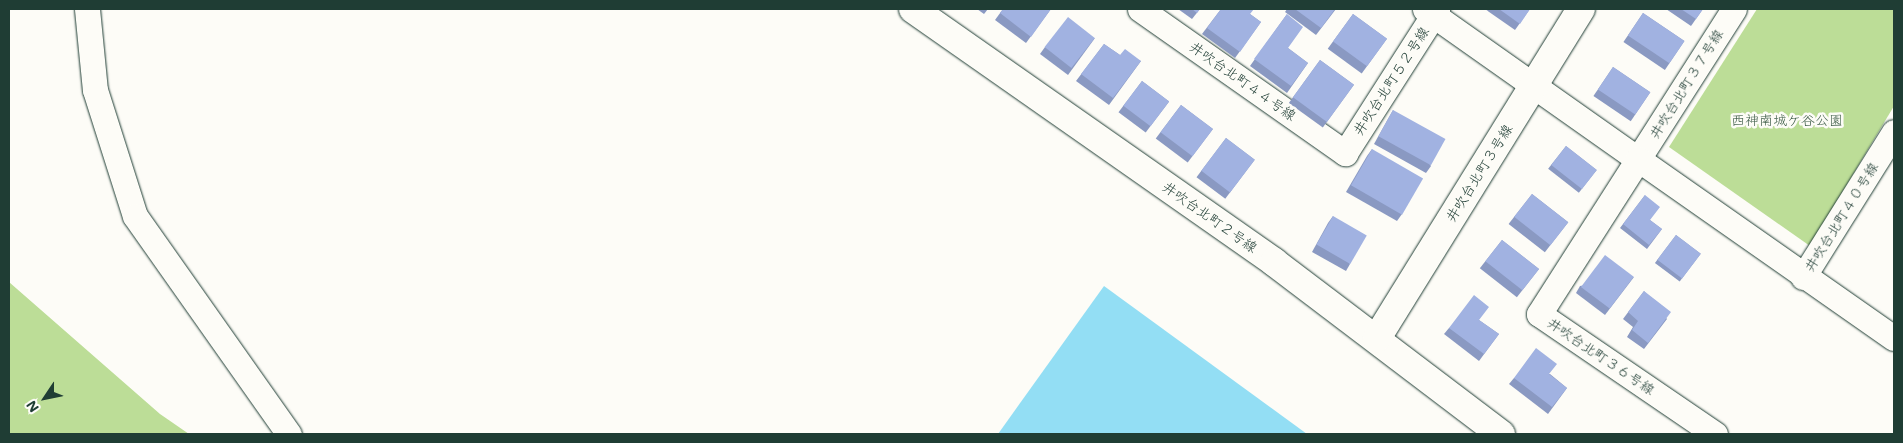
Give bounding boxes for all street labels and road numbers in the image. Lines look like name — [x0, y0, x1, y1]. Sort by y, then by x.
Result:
street label: 井吹台北町５２号線 — [1350, 24, 1432, 138]
street label: 井吹台北町３７号線 — [1645, 26, 1727, 142]
street label: 井吹台北町４４号線 — [1187, 38, 1299, 124]
street label: 井吹台北町３号線 — [1442, 121, 1516, 225]
street label: 井吹台北町４０号線 — [1800, 159, 1882, 275]
street label: 井吹台北町２号線 — [1159, 178, 1261, 256]
street label: 井吹台北町３６号線 — [1544, 314, 1658, 398]

